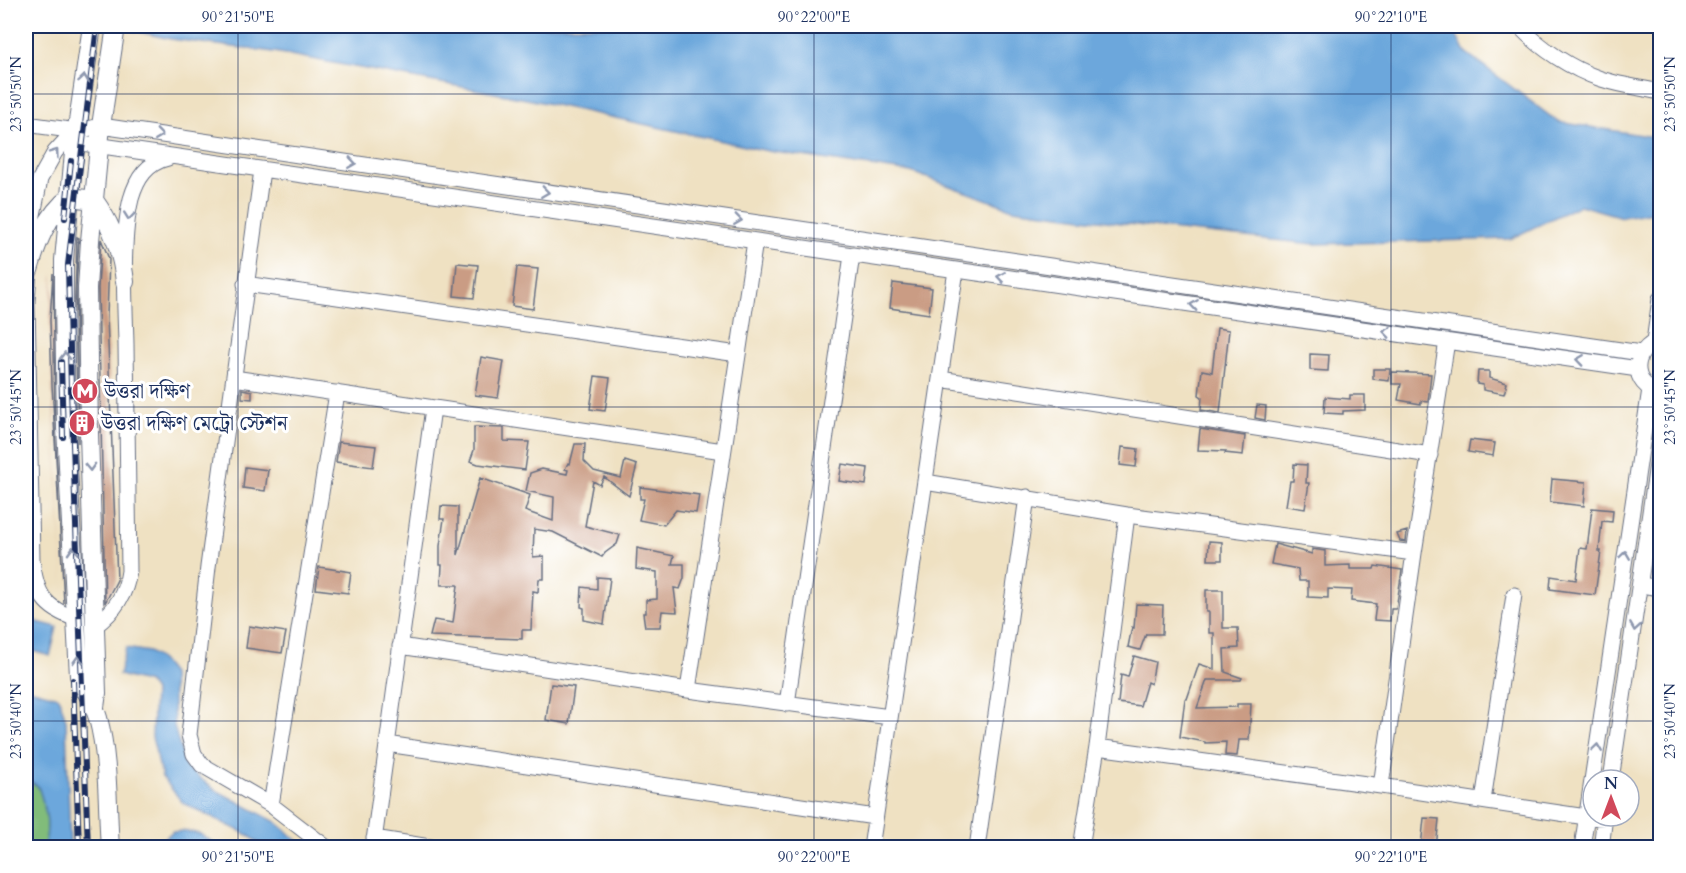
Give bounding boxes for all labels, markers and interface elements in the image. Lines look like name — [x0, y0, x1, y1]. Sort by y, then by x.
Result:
text: 90°21'50"E — [202, 7, 274, 27]
text: 90°22'00"E — [778, 7, 850, 27]
text: 90°22'10"E — [1355, 7, 1427, 27]
text: 23°50'50"N — [6, 56, 26, 132]
text: 23°50'50"N — [1660, 56, 1680, 132]
one-way arrow — [78, 75, 90, 84]
one-way arrow — [155, 128, 164, 140]
one-way arrow — [48, 149, 59, 160]
one-way arrow — [348, 157, 357, 169]
one-way arrow — [540, 185, 550, 197]
one-way arrow — [123, 211, 136, 220]
one-way arrow — [733, 214, 743, 226]
one-way arrow — [996, 271, 1005, 283]
one-way arrow — [1189, 299, 1198, 311]
one-way arrow — [1382, 327, 1391, 339]
one-way arrow — [58, 351, 71, 360]
one-way arrow — [1575, 355, 1584, 367]
text: 23°50'45"N — [6, 369, 26, 445]
text: 23°50'45"N — [1660, 369, 1680, 445]
metro station icon: উত্তরা দক্ষিণ — [70, 376, 100, 406]
place label: উত্তরা দক্ষিণ — [103, 378, 191, 405]
building icon: উত্তরা দক্ষিণ মেট্রো স্টেশন — [67, 408, 97, 438]
place label: উত্তরা দক্ষিণ মেট্রো স্টেশন — [100, 410, 289, 437]
one-way arrow — [83, 463, 96, 472]
one-way arrow — [67, 546, 80, 555]
one-way arrow — [1619, 551, 1631, 560]
one-way arrow — [1629, 622, 1641, 631]
one-way arrow — [72, 656, 85, 665]
text: 23°50'40"N — [6, 683, 26, 759]
text: 23°50'40"N — [1660, 683, 1680, 759]
one-way arrow — [1590, 743, 1602, 753]
north arrow — [1581, 768, 1641, 828]
text: N — [1604, 773, 1618, 795]
text: 90°21'50"E — [202, 847, 274, 867]
text: 90°22'00"E — [778, 847, 850, 867]
text: 90°22'10"E — [1355, 847, 1427, 867]

